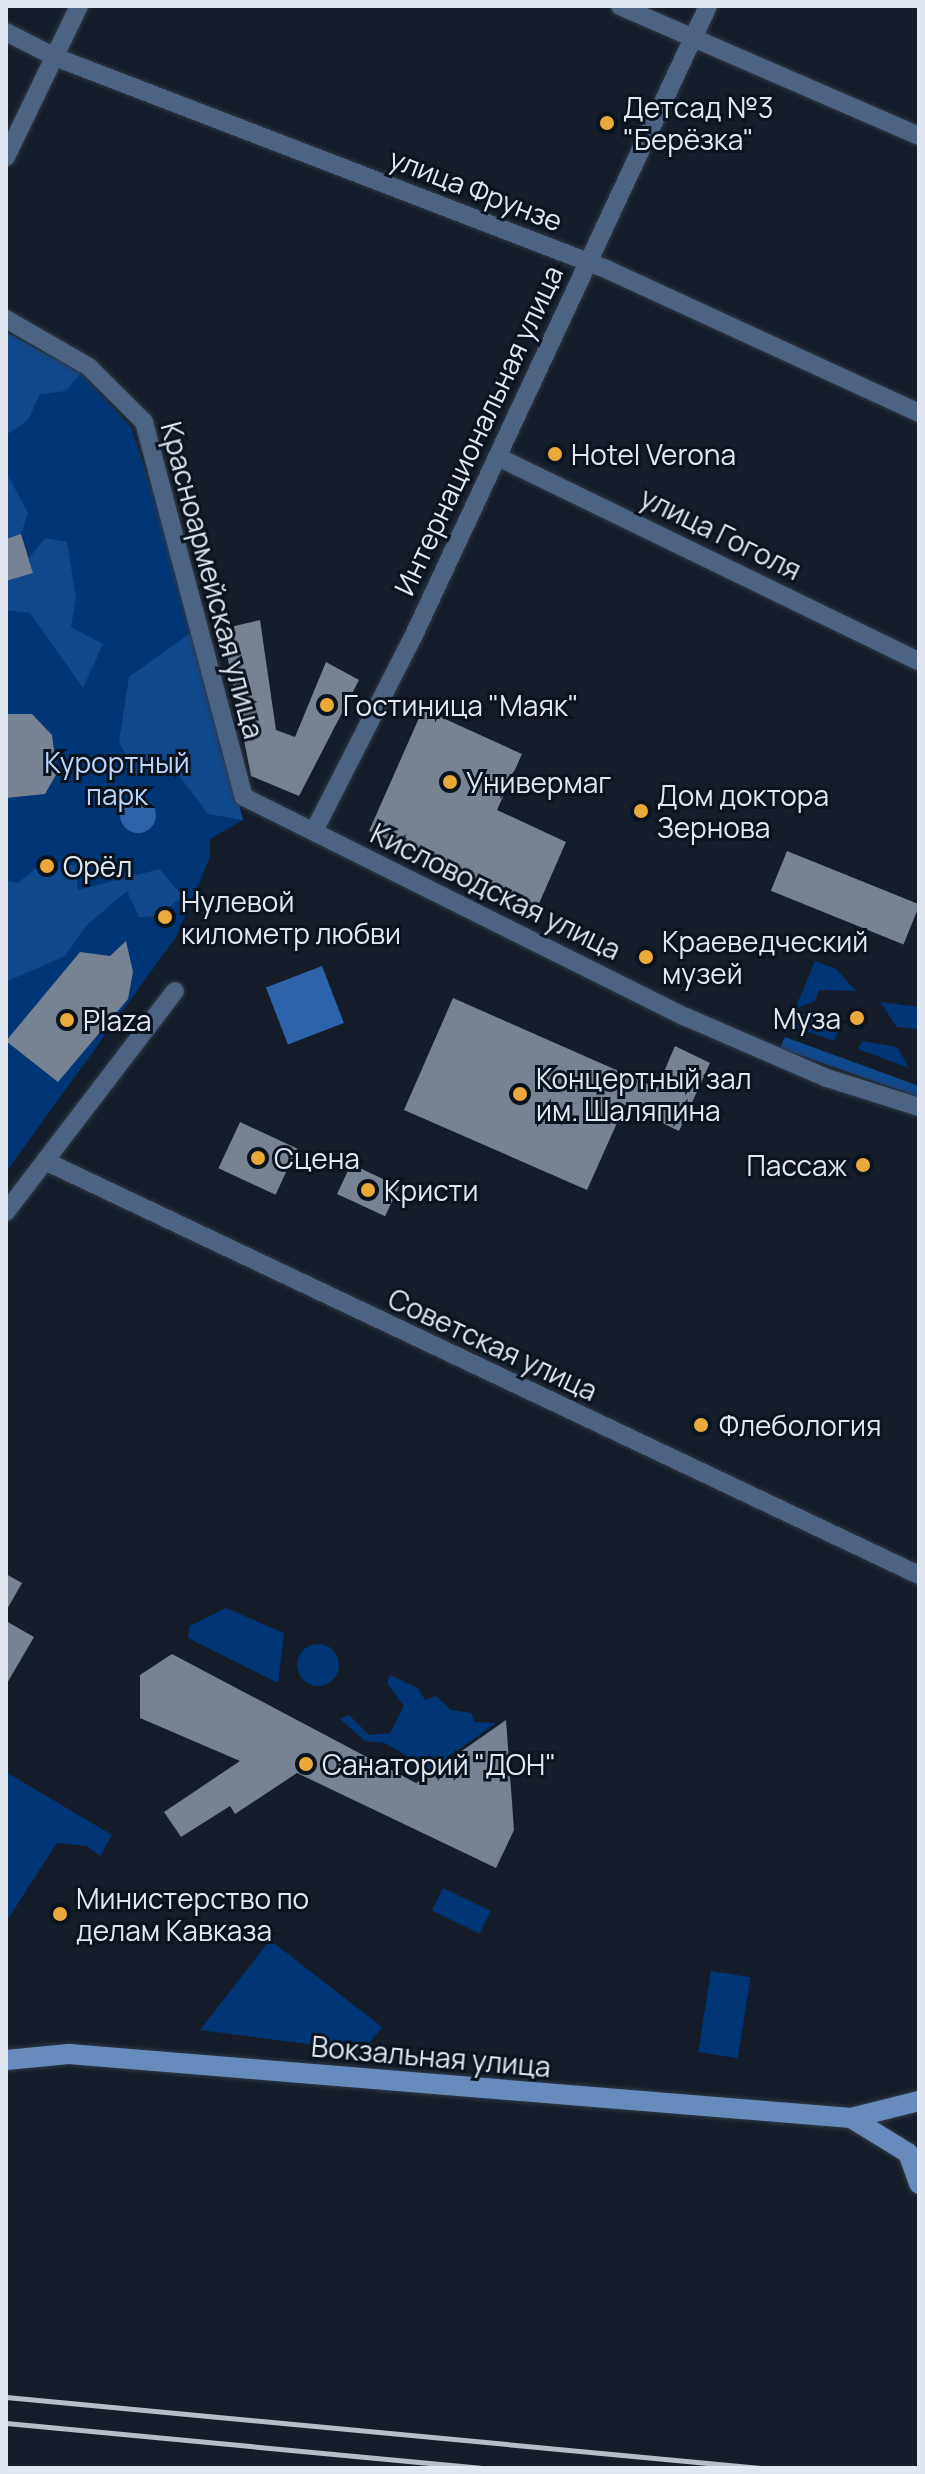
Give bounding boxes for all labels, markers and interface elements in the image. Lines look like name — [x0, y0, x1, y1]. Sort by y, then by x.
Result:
place label: Детсад №3 "Берёзка" — [623, 90, 774, 156]
marker: Детсад №3 "Берёзка" — [598, 114, 616, 132]
street label: улица Фрунзе — [385, 141, 567, 237]
street label: Интернациональная улица — [387, 260, 569, 600]
street label: Красноармейская улица — [155, 418, 271, 742]
place label: Hotel Verona — [571, 437, 736, 471]
marker: Hotel Verona — [546, 445, 564, 463]
street label: улица Гоголя — [635, 480, 807, 586]
place label: Гостиница "Маяк" — [343, 688, 579, 722]
marker: Гостиница "Маяк" — [318, 696, 336, 714]
park label: Курортный парк — [44, 745, 190, 811]
place label: Универмаг — [466, 765, 611, 799]
marker: Универмаг — [441, 773, 459, 791]
place label: Дом доктора Зернова — [657, 778, 829, 844]
marker: Дом доктора Зернова — [632, 802, 650, 820]
street label: Кисловодская улица — [366, 816, 626, 966]
place label: Орёл — [63, 849, 132, 883]
marker: Орёл — [38, 857, 56, 875]
place label: Нулевой километр любви — [181, 884, 401, 950]
marker: Нулевой километр любви — [156, 908, 174, 926]
place label: Краеведческий музей — [662, 924, 868, 990]
marker: Краеведческий музей — [637, 948, 655, 966]
place label: Муза — [773, 1001, 841, 1035]
place label: Plaza — [83, 1003, 152, 1037]
marker: Муза — [848, 1009, 866, 1027]
marker: Plaza — [58, 1011, 76, 1029]
place label: Концертный зал им. Шаляпина — [536, 1061, 752, 1127]
marker: Концертный зал им. Шаляпина — [511, 1085, 529, 1103]
place label: Сцена — [274, 1141, 360, 1175]
place label: Пассаж — [746, 1148, 847, 1182]
marker: Сцена — [249, 1149, 267, 1167]
marker: Пассаж — [854, 1156, 872, 1174]
place label: Кристи — [384, 1173, 478, 1207]
marker: Кристи — [359, 1181, 377, 1199]
street label: Советская улица — [383, 1281, 603, 1407]
place label: Флебология — [719, 1408, 881, 1442]
marker: Флебология — [690, 1414, 712, 1436]
place label: Санаторий "ДОН" — [322, 1747, 556, 1781]
marker: Санаторий "ДОН" — [297, 1755, 315, 1773]
place label: Министерство по делам Кавказа — [76, 1881, 309, 1947]
marker: Министерство по делам Кавказа — [51, 1905, 69, 1923]
street label: Вокзальная улица — [310, 2029, 552, 2083]

